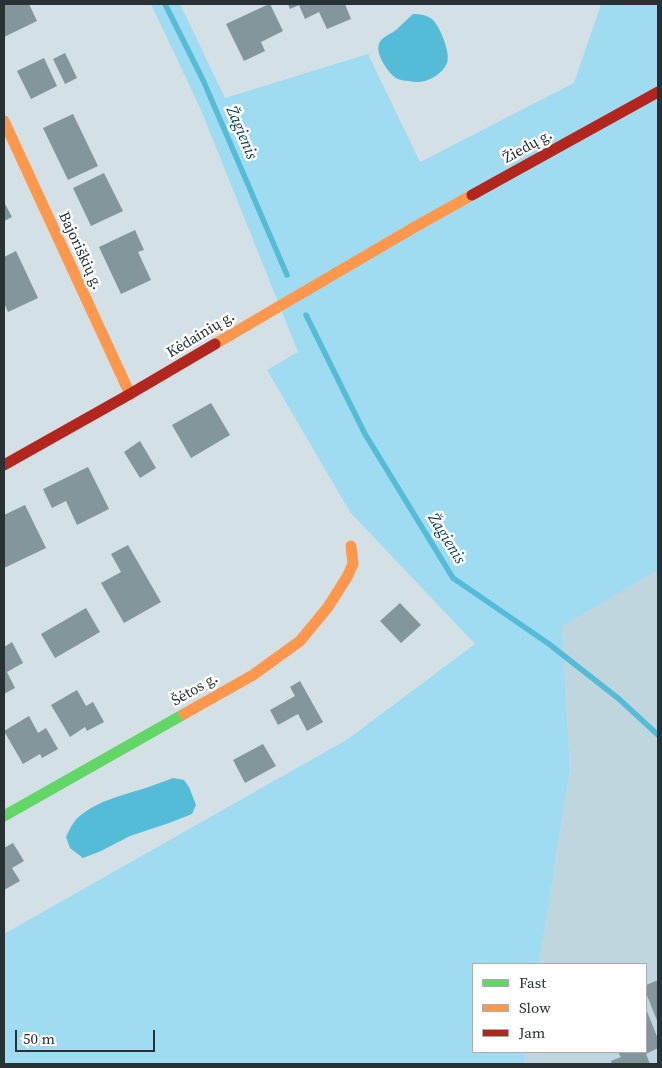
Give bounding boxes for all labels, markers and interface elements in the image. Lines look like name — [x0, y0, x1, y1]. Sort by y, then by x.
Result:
water label: Žagienis — [221, 104, 261, 162]
street label: Žiedų g. — [500, 126, 556, 168]
street label: Bajoriškių g. — [54, 209, 106, 293]
street label: Kėdainių g. — [164, 308, 238, 362]
water label: Žagienis — [423, 510, 469, 568]
street label: Šėtos g. — [169, 670, 221, 710]
legend — [472, 963, 647, 1053]
text: Fast — [519, 972, 546, 993]
text: Slow — [519, 997, 551, 1018]
scale bar — [18, 1020, 158, 1052]
text: Jam — [519, 1022, 545, 1043]
text: 50 m — [23, 1028, 55, 1049]

